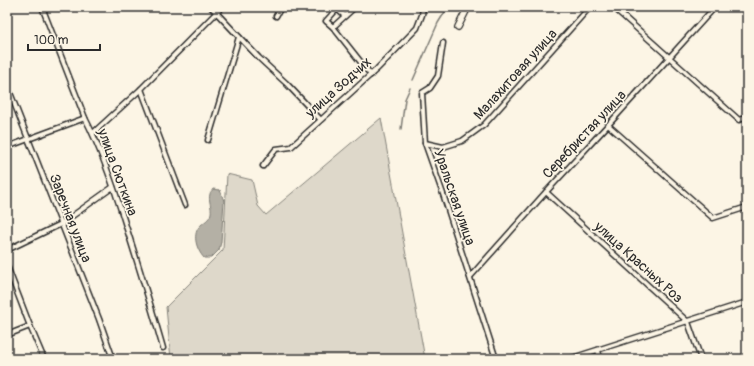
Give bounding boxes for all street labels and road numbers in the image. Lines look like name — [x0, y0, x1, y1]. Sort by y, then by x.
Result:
street label: Малахитовая улица — [470, 26, 561, 123]
street label: улица Зодчих — [301, 53, 375, 122]
street label: Серебристая улица — [539, 87, 630, 182]
street label: улица Сюткина — [94, 125, 141, 218]
street label: Уральская улица — [430, 147, 479, 248]
street label: Заречная улица — [46, 172, 95, 265]
street label: улица Красных Роз — [590, 217, 687, 307]

